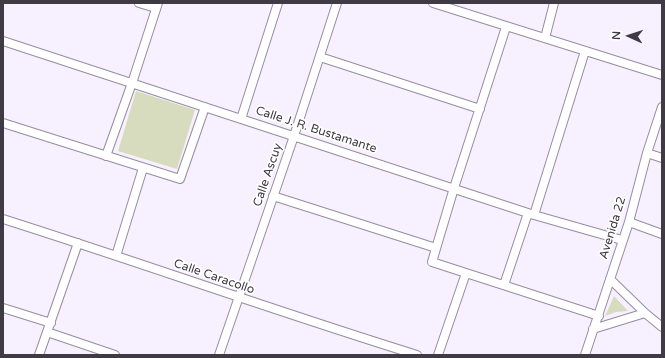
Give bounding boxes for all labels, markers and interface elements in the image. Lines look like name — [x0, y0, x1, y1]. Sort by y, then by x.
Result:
north arrow — [609, 16, 649, 56]
text: N — [610, 31, 623, 40]
street label: Calle J. R. Bustamante — [254, 104, 378, 156]
street label: Calle Ascuy — [250, 142, 286, 208]
street label: Avenida 22 — [597, 195, 629, 261]
street label: Calle Caracollo — [172, 256, 256, 298]

